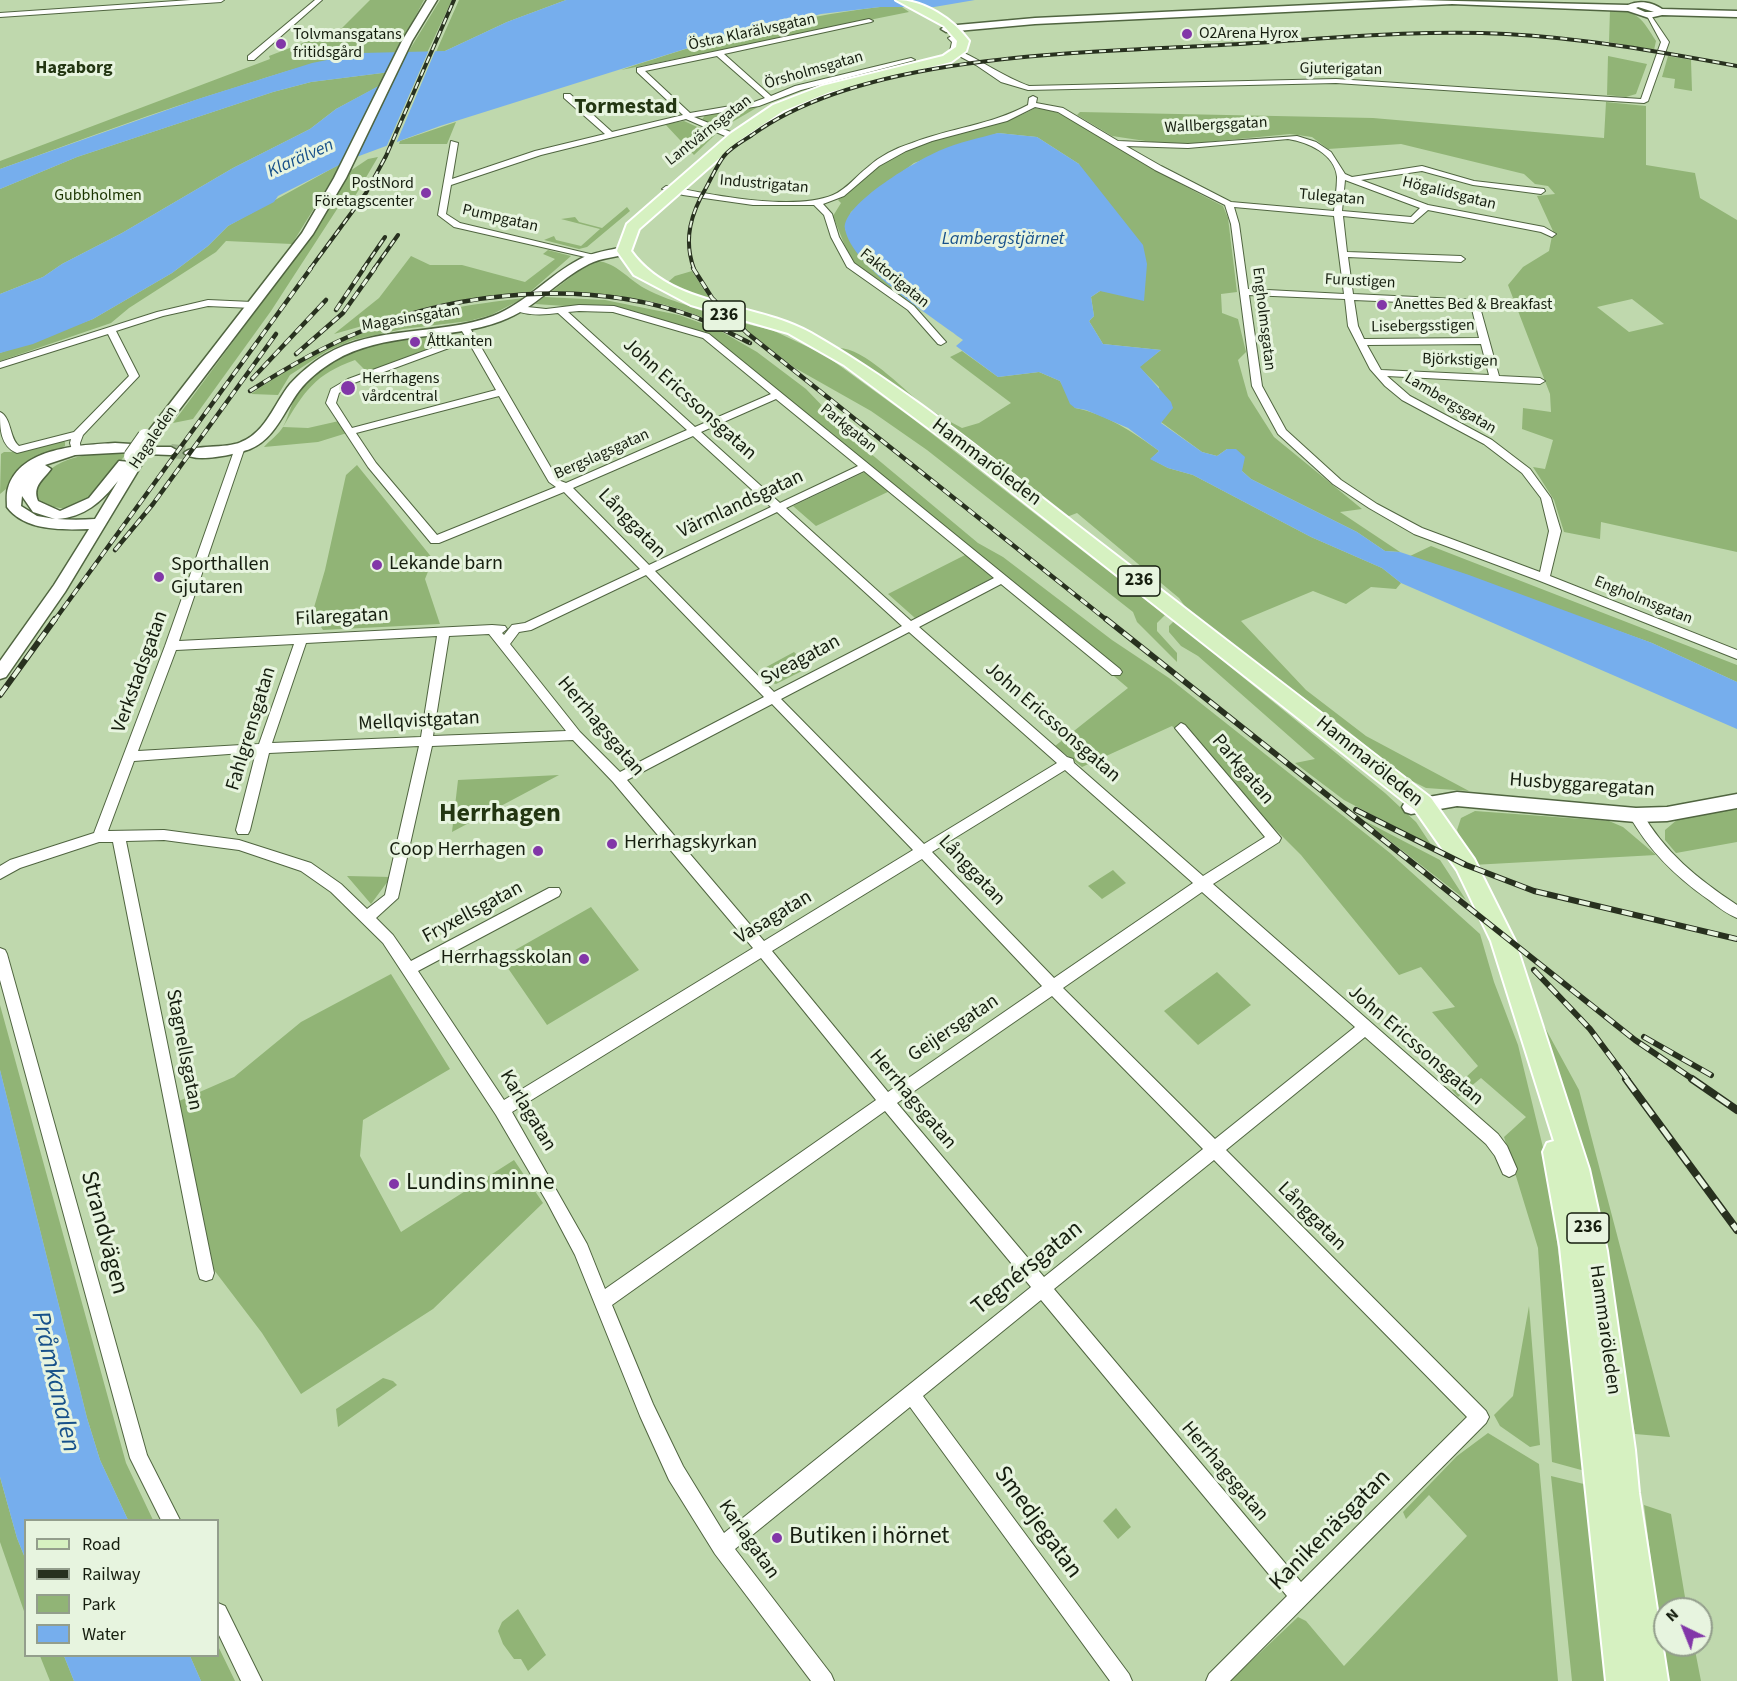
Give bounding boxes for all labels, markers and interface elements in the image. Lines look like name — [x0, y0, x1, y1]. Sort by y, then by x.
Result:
street label: Östra Klarälvsgatan — [687, 10, 817, 56]
place label: O2Arena Hyrox — [1199, 24, 1298, 44]
place label: Tolvmansgatans fritidsgård — [293, 25, 402, 63]
marker: O2Arena Hyrox — [1180, 27, 1194, 41]
marker: Tolvmansgatans fritidsgård — [274, 37, 288, 51]
street label: Örsholmsgatan — [762, 48, 866, 94]
district label: Hagaborg — [35, 58, 113, 80]
street label: Gjuterigatan — [1300, 60, 1382, 80]
street label: Lantvärnsgatan — [662, 91, 756, 171]
district label: Tormestad — [574, 95, 678, 121]
street label: Wallbergsgatan — [1164, 114, 1268, 138]
water label: Klarälven — [264, 135, 338, 183]
street label: Industrigatan — [719, 172, 809, 198]
street label: Högalidsgatan — [1400, 173, 1498, 215]
place label: PostNord Företagscenter — [314, 174, 414, 212]
park label: Gubbholmen — [54, 186, 142, 206]
marker: PostNord Företagscenter — [419, 186, 433, 200]
street label: Tulegatan — [1298, 186, 1366, 210]
street label: Pumpgatan — [460, 201, 540, 237]
water label: Lambergstjärnet — [942, 229, 1064, 251]
street label: Faktorigatan — [855, 245, 933, 313]
street label: Engholmsgatan — [1247, 266, 1279, 372]
street label: Furustigen — [1324, 271, 1396, 293]
place label: Anettes Bed & Breakfast — [1394, 295, 1552, 315]
marker: Anettes Bed & Breakfast — [1375, 298, 1389, 312]
road number: 236 — [703, 301, 745, 331]
street label: Magasinsgatan — [361, 302, 461, 336]
street label: Lisebergsstigen — [1371, 316, 1475, 338]
place label: Åttkanten — [427, 332, 492, 352]
street label: John Ericssonsgatan — [617, 334, 761, 466]
marker: Åttkanten — [408, 335, 422, 349]
street label: Björkstigen — [1422, 350, 1498, 372]
place label: Herrhagens vårdcentral — [362, 369, 439, 407]
street label: Lambergsgatan — [1401, 369, 1499, 439]
marker: Herrhagens vårdcentral — [339, 379, 357, 397]
street label: Parkgatan — [816, 400, 880, 458]
street label: Hagaleden — [126, 403, 182, 473]
street label: Hammaröleden — [926, 414, 1046, 512]
street label: Bergslagsgatan — [552, 425, 652, 485]
street label: Värmlandsgatan — [674, 465, 808, 545]
street label: Långgatan — [592, 484, 670, 564]
place label: Lekande barn — [389, 553, 503, 577]
place label: Sporthallen Gjutaren — [171, 554, 269, 601]
marker: Lekande barn — [370, 558, 384, 572]
road number: 236 — [1118, 566, 1160, 596]
marker: Sporthallen Gjutaren — [152, 570, 166, 584]
street label: Engholmsgatan — [1591, 573, 1695, 629]
street label: Filaregatan — [295, 604, 389, 632]
street label: Verkstadsgatan — [108, 608, 174, 736]
street label: Sveagatan — [757, 630, 845, 692]
street label: John Ericssonsgatan — [979, 658, 1125, 788]
street label: Fahlgrensgatan — [222, 664, 282, 794]
street label: Herrhagsgatan — [551, 672, 649, 782]
street label: Mellqvistgatan — [358, 707, 480, 737]
street label: Hammaröleden — [1311, 711, 1427, 813]
street label: Parkgatan — [1206, 730, 1278, 810]
street label: Husbyggaregatan — [1508, 769, 1656, 803]
district label: Herrhagen — [439, 799, 561, 831]
street label: Långgatan — [932, 831, 1010, 911]
place label: Herrhagskyrkan — [624, 832, 757, 856]
marker: Herrhagskyrkan — [605, 837, 619, 851]
place label: Coop Herrhagen — [389, 839, 526, 863]
marker: Coop Herrhagen — [531, 844, 545, 858]
street label: Fryxellsgatan — [419, 877, 527, 949]
street label: Vasagatan — [731, 886, 817, 950]
place label: Herrhagsskolan — [441, 947, 572, 971]
marker: Herrhagsskolan — [577, 952, 591, 966]
street label: John Ericssonsgatan — [1342, 981, 1488, 1111]
street label: Stagnellsgatan — [159, 987, 207, 1113]
street label: Geijersgatan — [904, 990, 1004, 1068]
street label: Herrhagsgatan — [863, 1045, 961, 1155]
street label: Karlagatan — [493, 1066, 561, 1156]
street label: Strandvägen — [73, 1168, 133, 1298]
place label: Lundins minne — [406, 1170, 555, 1198]
marker: Lundins minne — [387, 1177, 401, 1191]
street label: Långgatan — [1271, 1177, 1351, 1257]
road number: 236 — [1567, 1213, 1609, 1243]
street label: Tegnérsgatan — [967, 1215, 1089, 1323]
street label: Hammaröleden — [1583, 1264, 1625, 1396]
water label: Pråmkanalen — [23, 1308, 85, 1456]
street label: Herrhagsgatan — [1175, 1417, 1273, 1527]
street label: Smedjegatan — [987, 1461, 1087, 1585]
street label: Kanikenäsgatan — [1264, 1464, 1398, 1598]
street label: Karlagatan — [712, 1496, 784, 1584]
legend — [24, 1519, 219, 1657]
place label: Butiken i hörnet — [789, 1524, 949, 1552]
marker: Butiken i hörnet — [770, 1531, 784, 1545]
text: Road — [82, 1532, 121, 1557]
text: Railway — [82, 1562, 141, 1587]
text: Park — [82, 1592, 116, 1617]
north arrow — [1653, 1597, 1713, 1657]
text: N — [1661, 1604, 1683, 1627]
text: Water — [82, 1622, 126, 1647]

